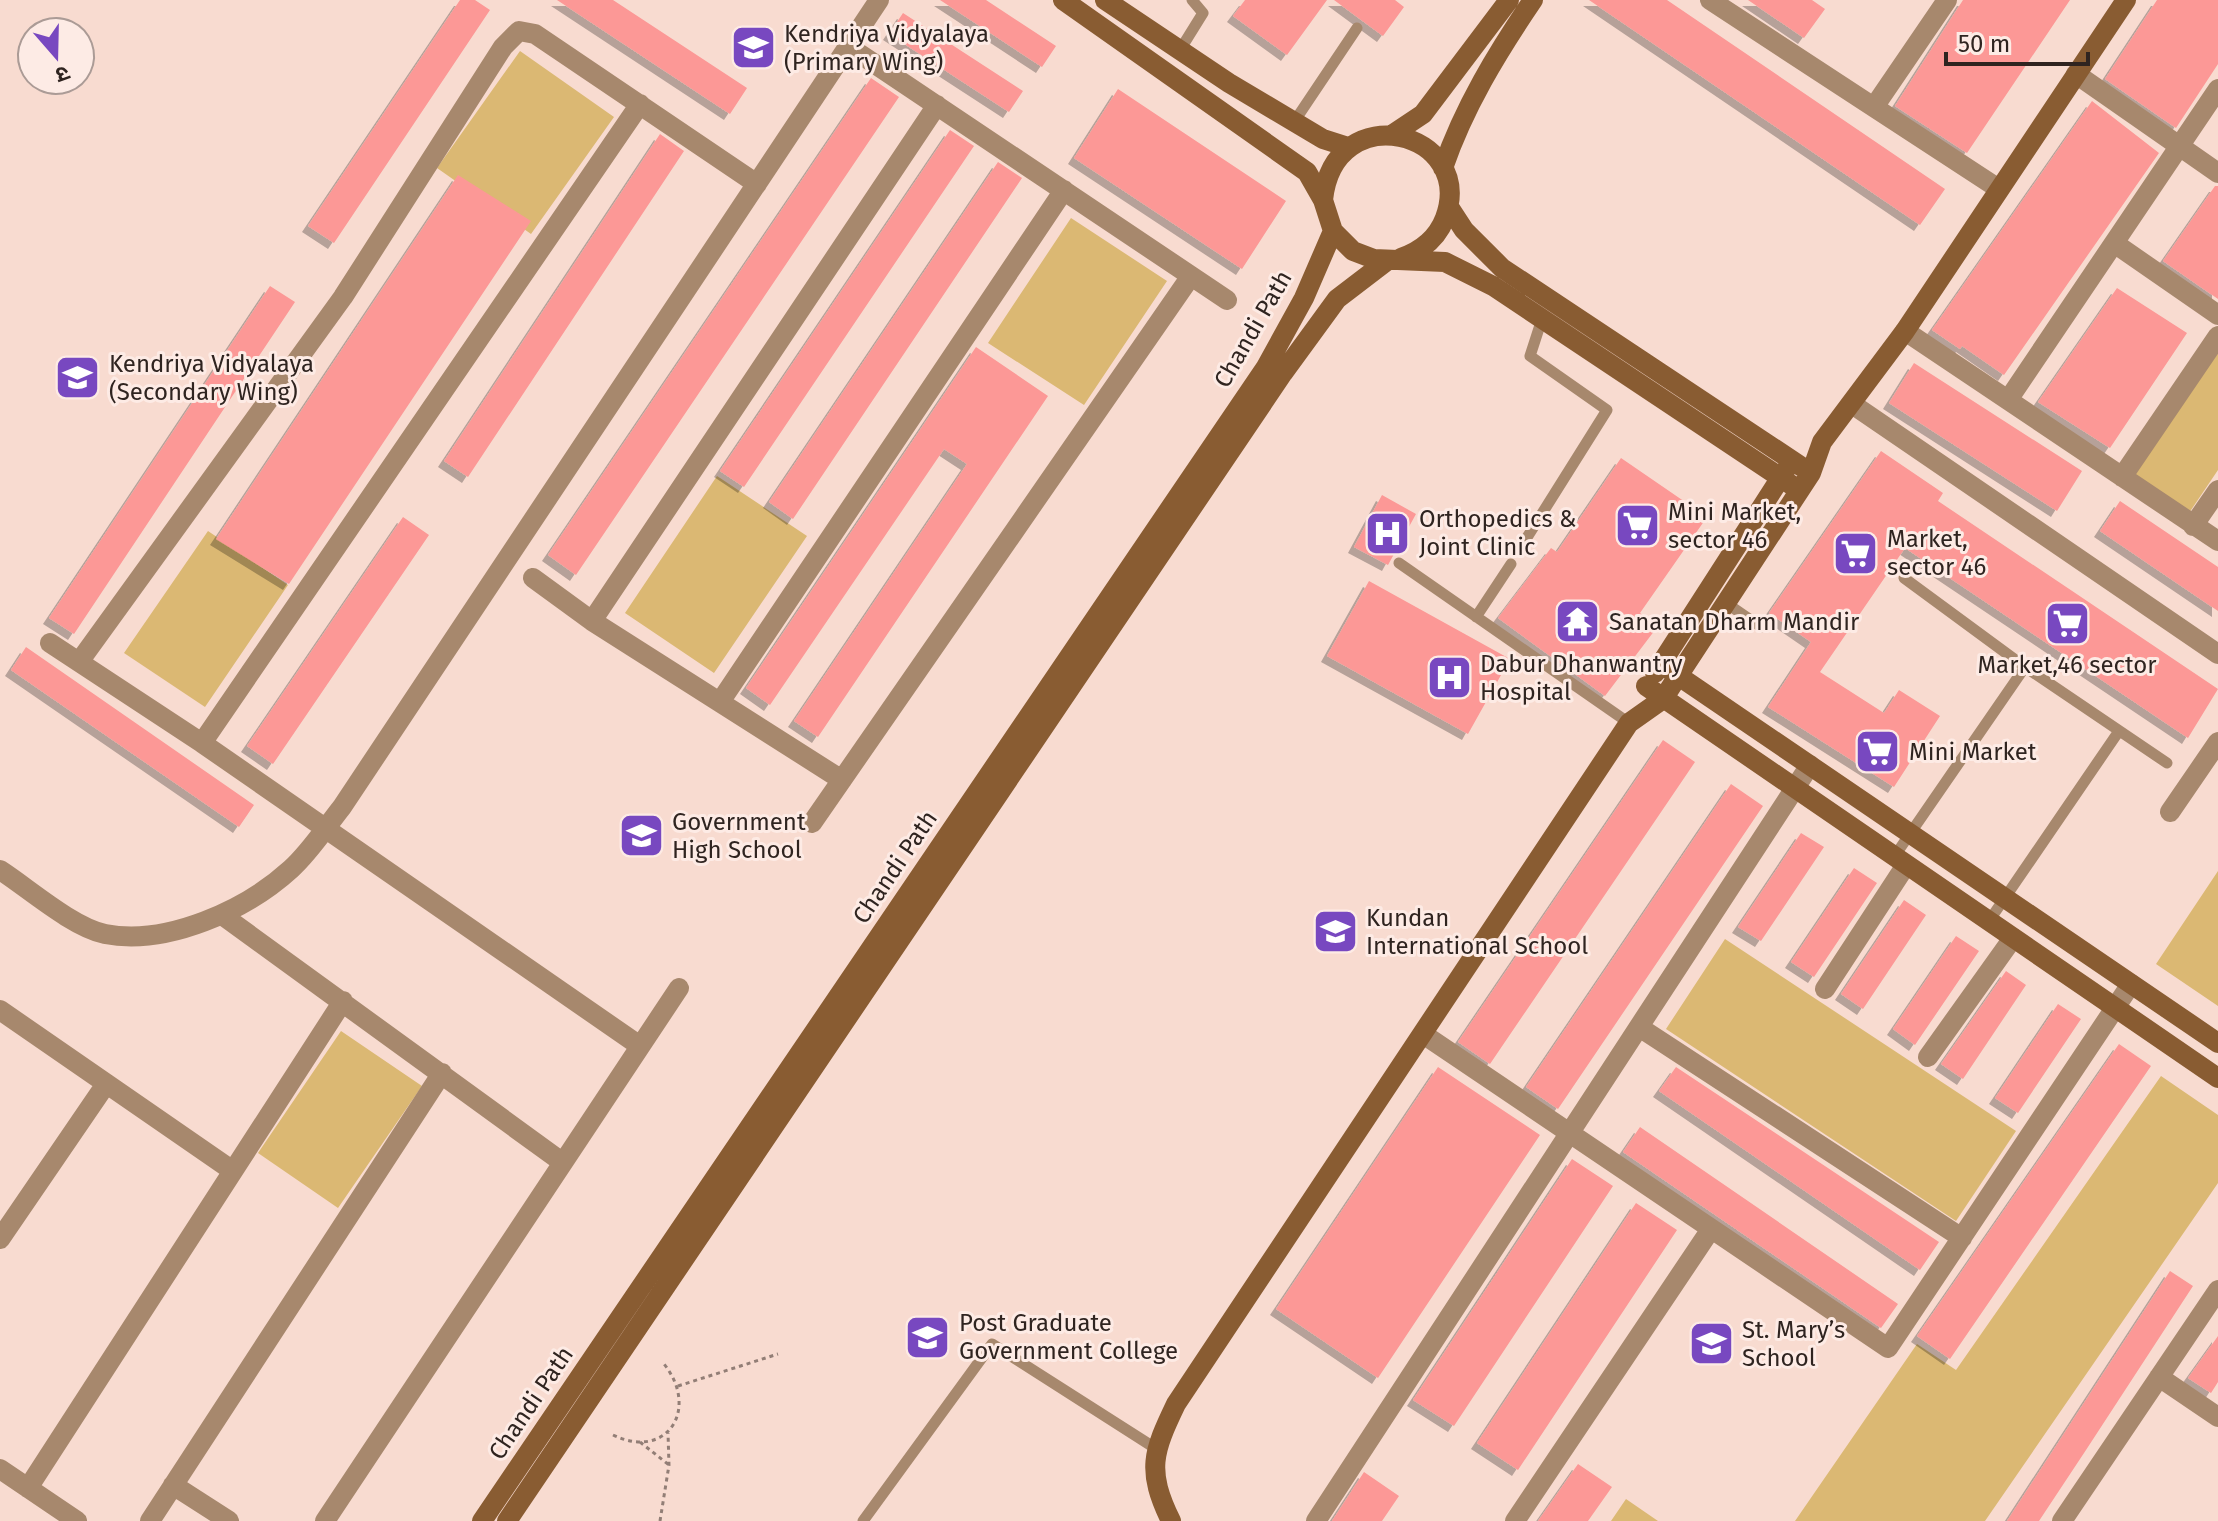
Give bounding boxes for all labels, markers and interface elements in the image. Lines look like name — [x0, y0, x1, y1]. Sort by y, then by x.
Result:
north arrow — [16, 16, 96, 96]
scale bar — [1946, 16, 2088, 66]
place label: Kendriya Vidyalaya (Primary Wing) — [784, 20, 989, 76]
school or university icon: Kendriya Vidyalaya (Primary Wing) — [729, 24, 777, 72]
text: 50 m — [1958, 30, 2010, 58]
text: उ — [51, 59, 73, 90]
street label: Chandi Path — [1208, 266, 1298, 392]
place label: Kendriya Vidyalaya (Secondary Wing) — [109, 350, 314, 406]
school or university icon: Kendriya Vidyalaya (Secondary Wing) — [54, 354, 102, 402]
place label: Mini Market, sector 46 — [1668, 498, 1801, 554]
supermarket icon: Mini Market, sector 46 — [1613, 502, 1661, 550]
place label: Orthopedics & Joint Clinic — [1419, 505, 1577, 561]
hospital icon: Orthopedics & Joint Clinic — [1364, 509, 1412, 557]
place label: Market, sector 46 — [1887, 525, 1986, 581]
supermarket icon: Market, sector 46 — [1832, 529, 1880, 577]
temple icon: Sanatan Dharm Mandir — [1554, 598, 1602, 646]
supermarket icon: Market,46 sector — [2043, 599, 2091, 647]
place label: Sanatan Dharm Mandir — [1609, 608, 1860, 636]
place label: Dabur Dhanwantry Hospital — [1480, 650, 1683, 706]
place label: Market,46 sector — [1977, 651, 2157, 679]
hospital icon: Dabur Dhanwantry Hospital — [1425, 654, 1473, 702]
supermarket icon: Mini Market — [1854, 728, 1902, 776]
place label: Mini Market — [1909, 738, 2037, 766]
street label: Chandi Path — [847, 805, 943, 929]
place label: Government High School — [672, 808, 806, 864]
school or university icon: Government High School — [617, 812, 665, 860]
place label: Kundan International School — [1366, 904, 1588, 960]
school or university icon: Kundan International School — [1311, 908, 1359, 956]
place label: Post Graduate Government College — [959, 1309, 1178, 1365]
school or university icon: Post Graduate Government College — [904, 1313, 952, 1361]
place label: St. Mary’s School — [1742, 1316, 1845, 1372]
school or university icon: St. Mary’s School — [1687, 1320, 1735, 1368]
street label: Chandi Path — [483, 1341, 579, 1465]

